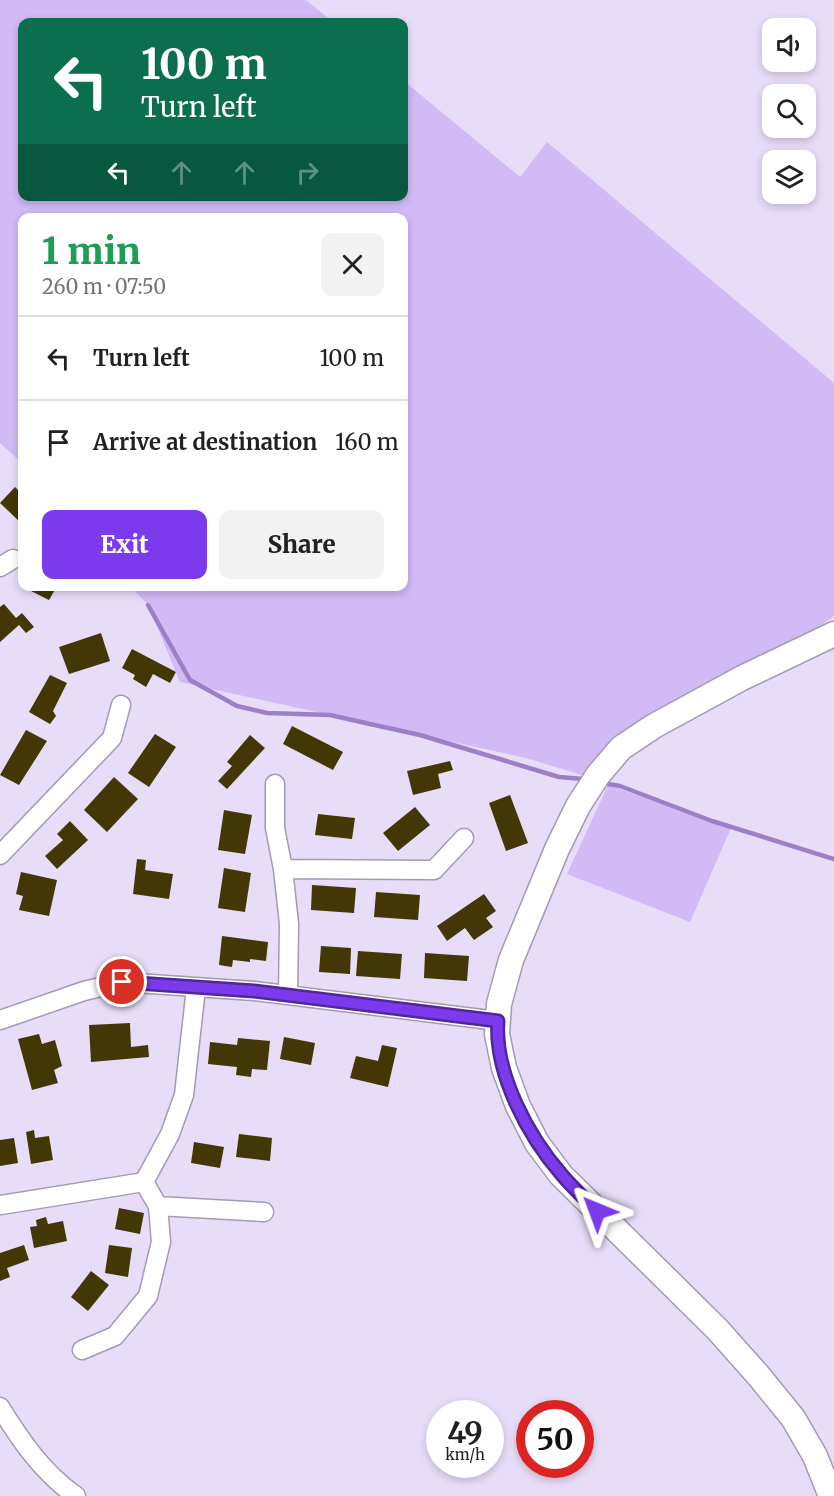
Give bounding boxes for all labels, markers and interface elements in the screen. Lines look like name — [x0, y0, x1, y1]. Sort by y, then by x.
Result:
map controls — [762, 18, 816, 204]
button: sound — [762, 18, 816, 72]
text: 100 m — [141, 38, 267, 90]
icon: left — [42, 42, 120, 120]
button: search — [762, 84, 816, 138]
text: Turn left — [141, 90, 256, 124]
button: layers — [762, 150, 816, 204]
icon: left — [102, 156, 135, 189]
icon: ahead — [165, 156, 198, 189]
icon: ahead — [228, 156, 261, 189]
icon: right — [291, 156, 324, 189]
text: 1 min — [42, 229, 141, 274]
button: close — [321, 233, 384, 296]
text: 260 m · 07:50 — [42, 274, 166, 299]
icon: left — [42, 342, 75, 375]
text: Turn left — [93, 344, 190, 372]
text: 100 m — [319, 344, 384, 372]
icon: arrive — [42, 426, 75, 459]
text: Arrive at destination — [93, 428, 317, 456]
text: 160 m — [335, 428, 399, 456]
button: Exit — [42, 510, 207, 579]
button: Share — [219, 510, 384, 579]
pin — [96, 956, 147, 1007]
icon: arrive — [105, 965, 138, 998]
position arrow — [565, 1179, 629, 1243]
speed limit sign: 50 — [516, 1400, 594, 1478]
text: 49 — [447, 1413, 483, 1451]
text: km/h — [445, 1445, 485, 1464]

